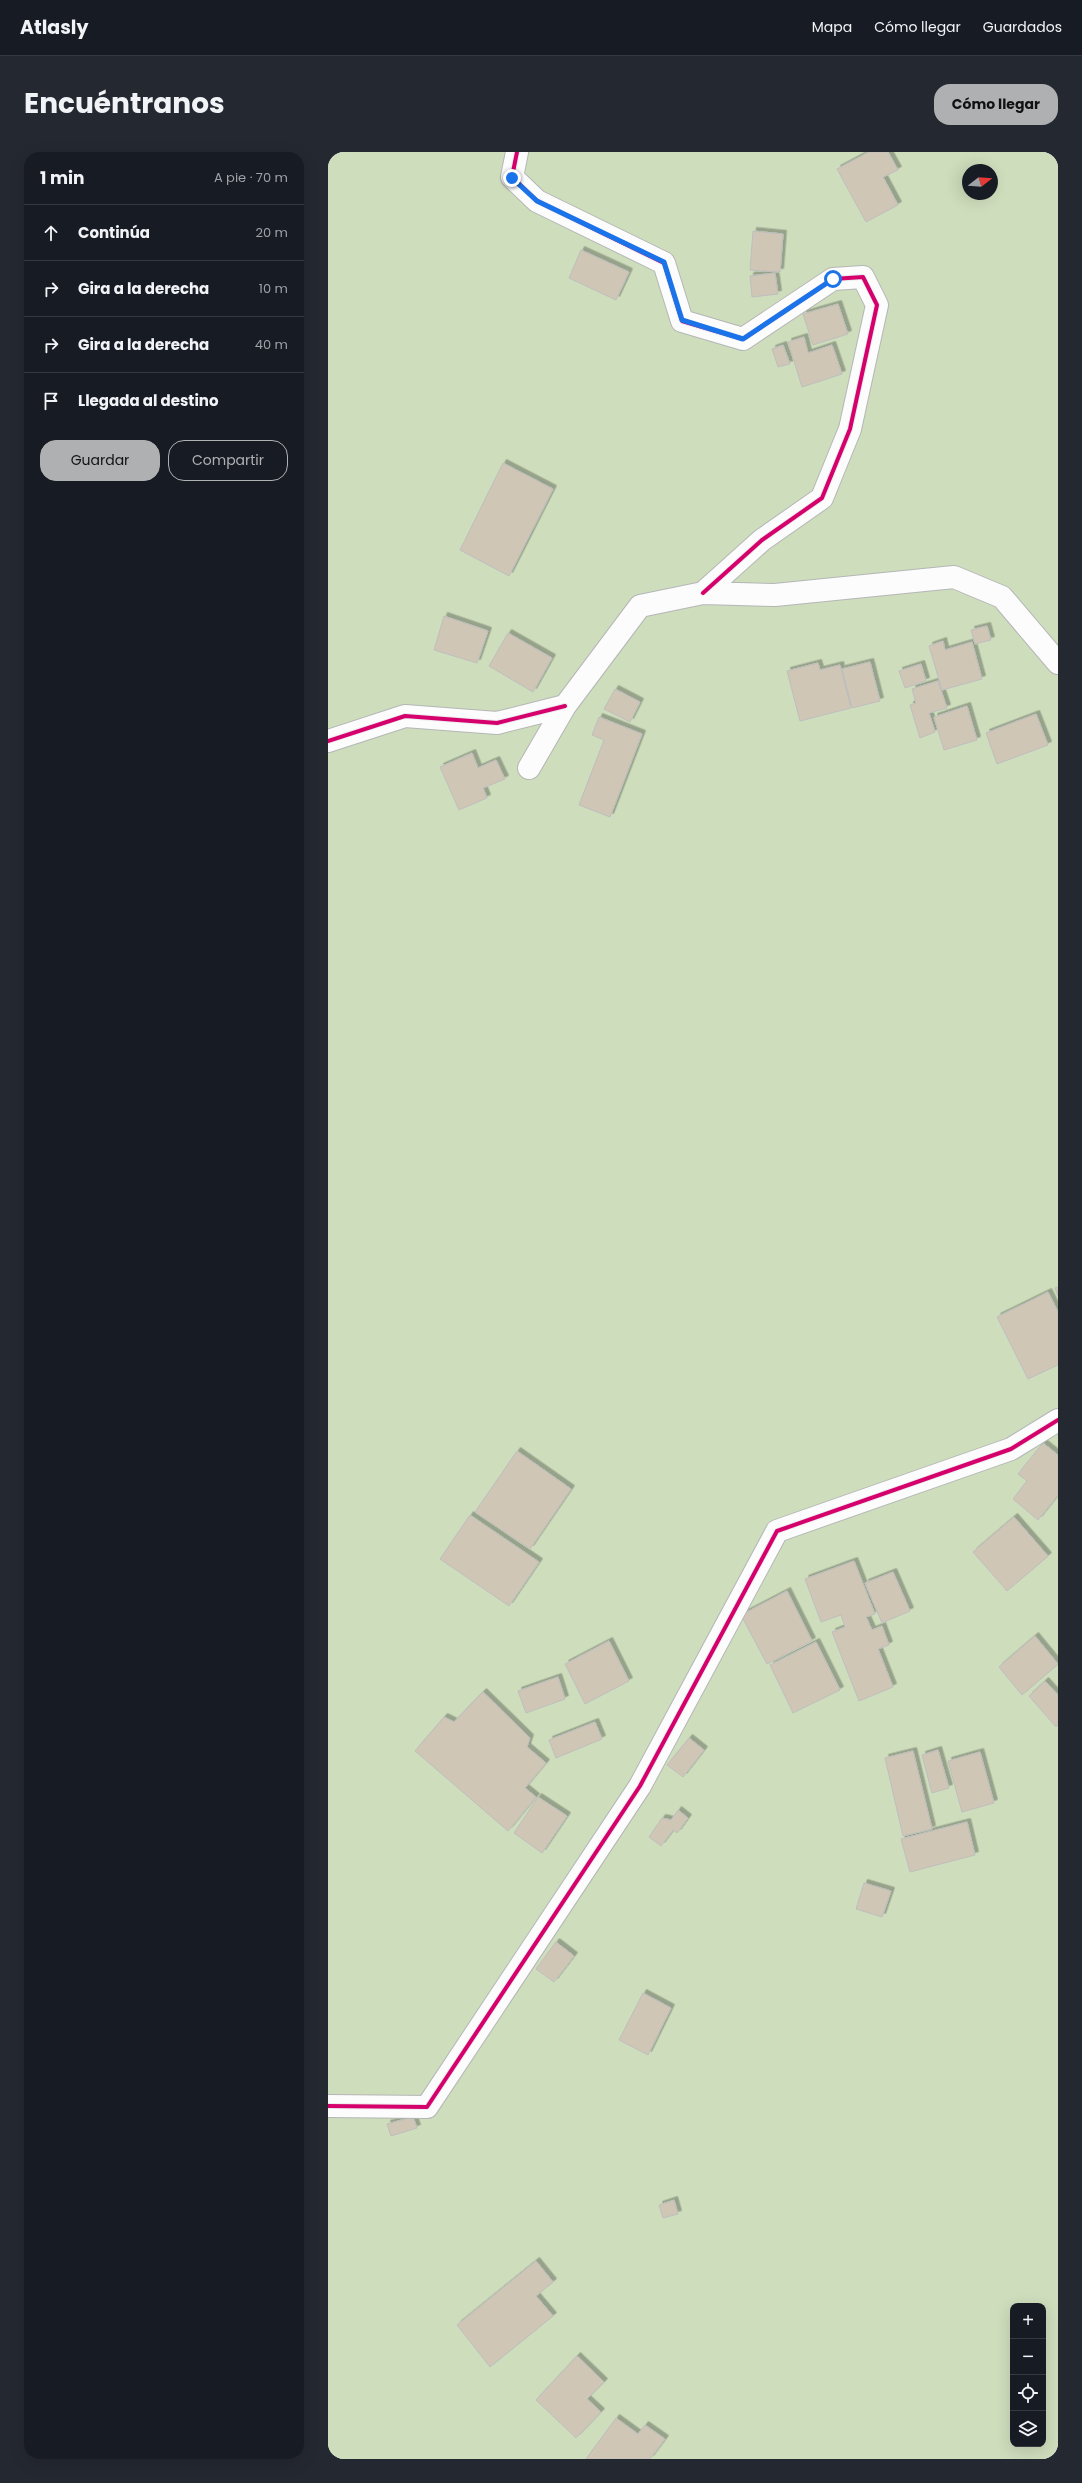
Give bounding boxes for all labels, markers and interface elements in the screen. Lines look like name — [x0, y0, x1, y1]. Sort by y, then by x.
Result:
text: Atlasly — [20, 14, 88, 41]
text: Mapa — [812, 17, 852, 37]
text: Cómo llegar — [874, 17, 961, 37]
text: Guardados — [983, 17, 1062, 37]
text: Encuéntranos — [24, 84, 225, 123]
button: Cómo llegar — [934, 84, 1058, 125]
north arrow — [962, 164, 998, 200]
text: 1 min — [40, 166, 84, 190]
text: A pie · 70 m — [214, 168, 288, 187]
route end — [503, 169, 521, 187]
icon: ahead — [40, 222, 62, 244]
text: Continúa — [78, 222, 150, 243]
text: 20 m — [255, 223, 288, 242]
route start — [824, 270, 842, 288]
icon: right — [40, 278, 62, 300]
text: Gira a la derecha — [78, 278, 209, 299]
text: 10 m — [259, 279, 288, 298]
icon: right — [40, 334, 62, 356]
text: Gira a la derecha — [78, 334, 209, 355]
text: 40 m — [255, 335, 288, 354]
icon: arrive — [40, 390, 62, 412]
text: Llegada al destino — [78, 390, 219, 411]
button: Guardar — [40, 440, 160, 481]
button: Compartir — [168, 440, 288, 481]
map controls — [1010, 2303, 1046, 2447]
button: + — [1010, 2303, 1046, 2339]
button: − — [1010, 2339, 1046, 2375]
button: locate — [1010, 2375, 1046, 2411]
button: layers — [1010, 2411, 1046, 2447]

